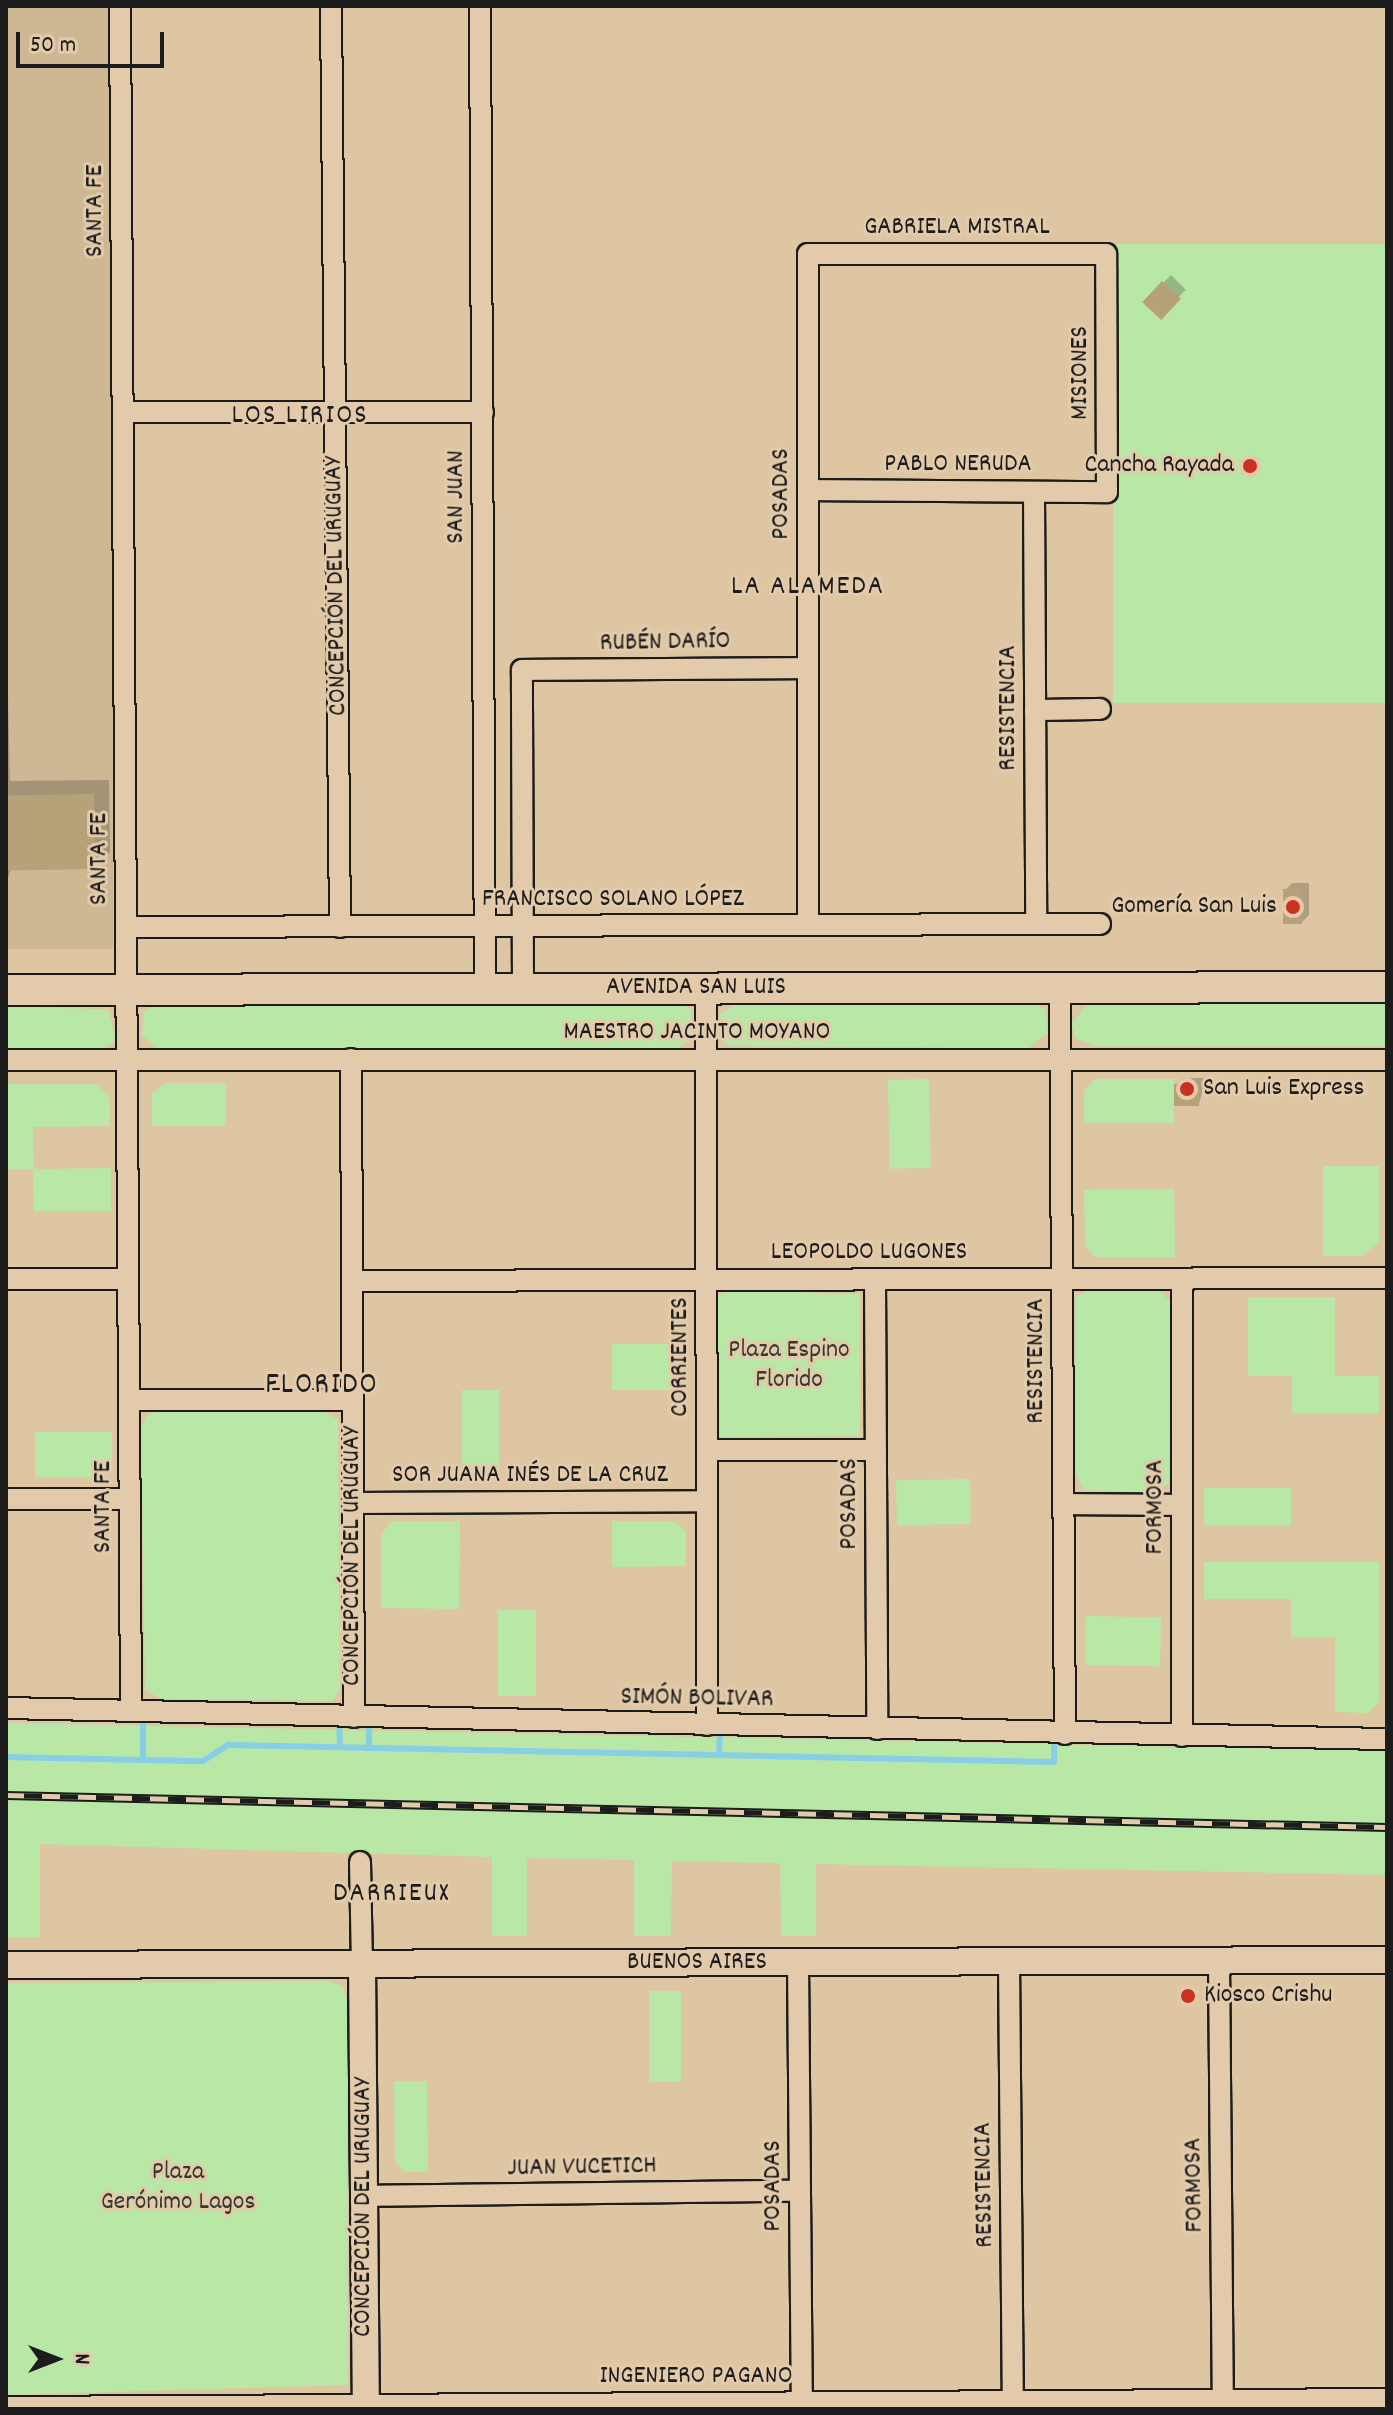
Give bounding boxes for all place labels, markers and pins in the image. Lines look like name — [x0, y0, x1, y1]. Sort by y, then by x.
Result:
place label: Cancha Rayada — [1084, 450, 1234, 482]
marker: Cancha Rayada — [1241, 457, 1259, 475]
place label: Gomería San Luis — [1111, 891, 1277, 923]
marker: Gomería San Luis — [1284, 898, 1302, 916]
place label: San Luis Express — [1203, 1073, 1365, 1105]
marker: San Luis Express — [1178, 1080, 1196, 1098]
place label: Kiosco Crishu — [1204, 1980, 1333, 2012]
marker: Kiosco Crishu — [1179, 1987, 1197, 2005]

